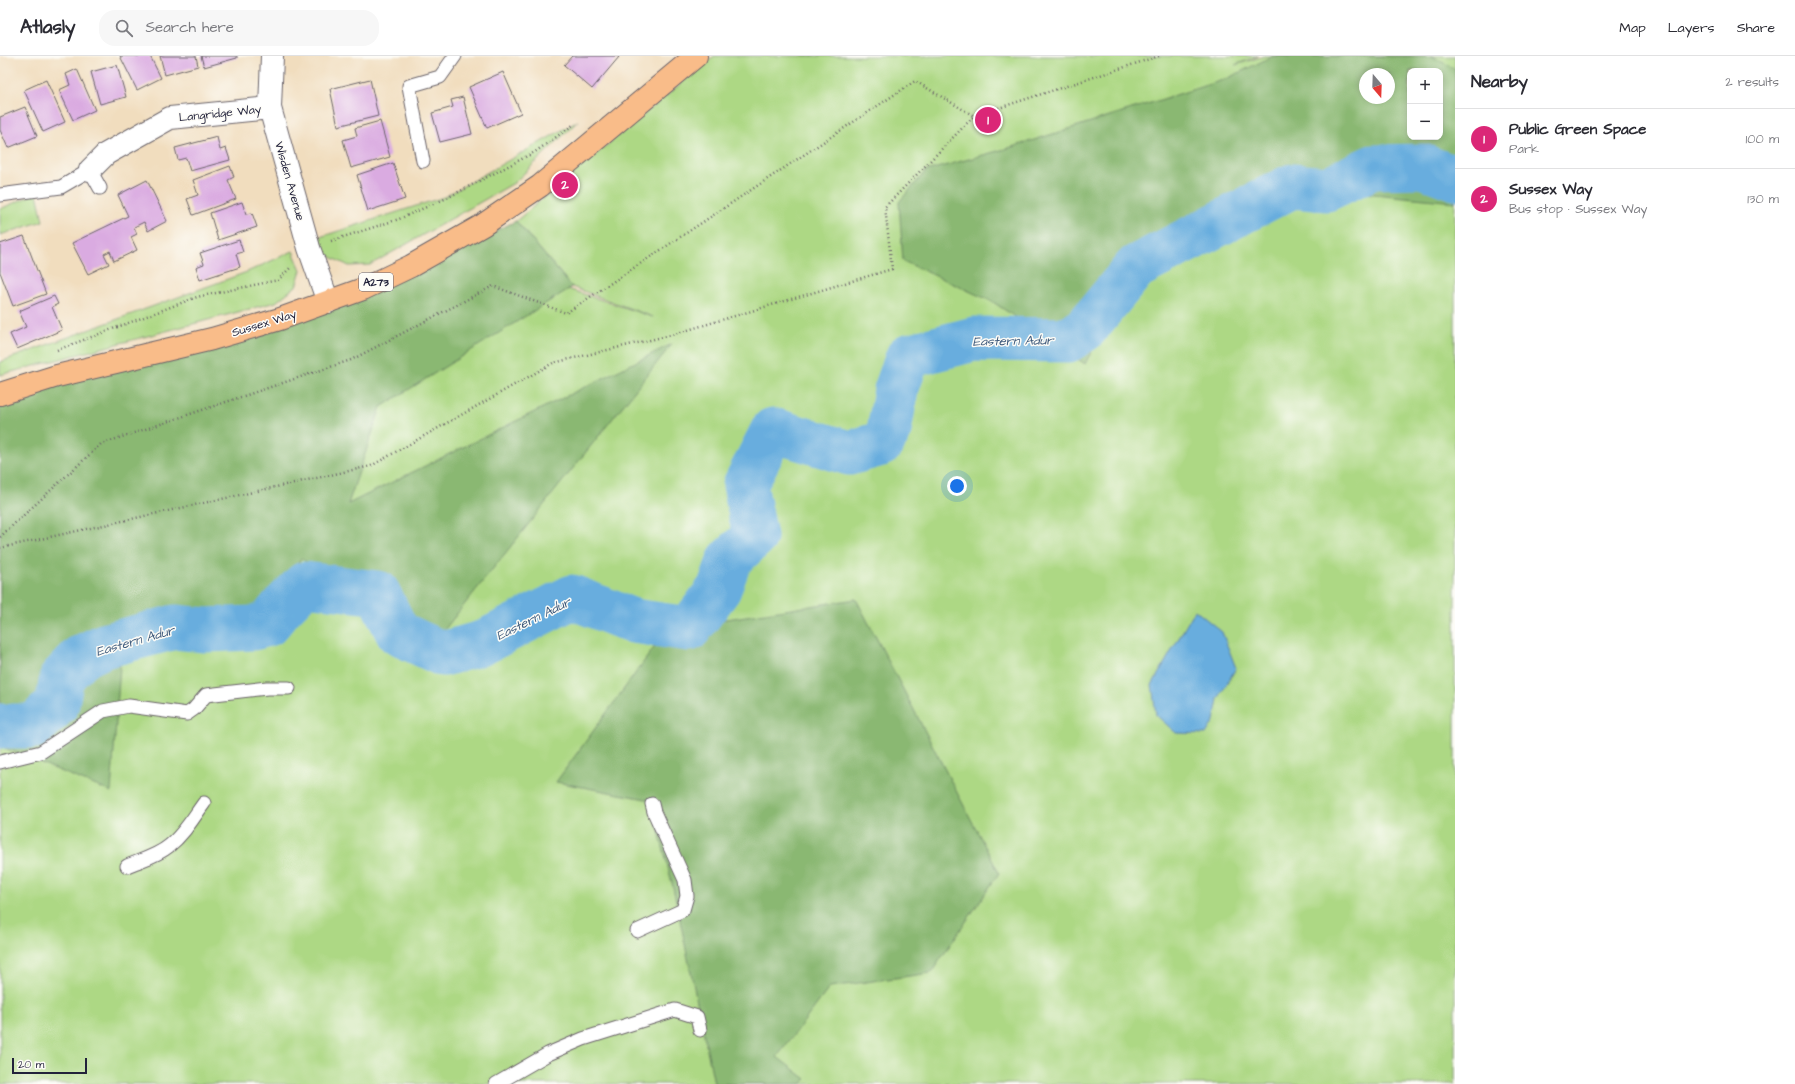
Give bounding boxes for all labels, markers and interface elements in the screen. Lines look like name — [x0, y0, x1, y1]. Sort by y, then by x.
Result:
search box — [99, 10, 379, 46]
text: Atlasly — [20, 14, 75, 41]
icon: search — [113, 17, 135, 39]
text: Search here — [145, 17, 234, 38]
text: Map — [1619, 18, 1646, 38]
text: Layers — [1668, 18, 1715, 38]
text: Share — [1737, 18, 1775, 38]
north arrow — [1359, 68, 1395, 104]
map controls — [1407, 68, 1443, 140]
button: + — [1407, 68, 1443, 104]
text: Nearby — [1471, 70, 1528, 94]
text: 2 results — [1725, 73, 1779, 91]
street label: Langridge Way — [178, 101, 263, 127]
button: − — [1407, 104, 1443, 140]
pin: 1 — [975, 105, 1001, 135]
text: Public Green Space — [1509, 119, 1646, 140]
text: 1 — [1483, 130, 1485, 148]
text: 100 m — [1746, 130, 1779, 148]
street label: Wisden Avenue — [270, 140, 309, 223]
text: Park — [1509, 140, 1539, 158]
pin: 2 — [552, 170, 578, 200]
text: Sussex Way — [1509, 179, 1592, 200]
text: 2 — [1480, 190, 1488, 208]
text: 130 m — [1747, 190, 1779, 208]
text: Bus stop · Sussex Way — [1509, 200, 1647, 218]
road number: A273 — [359, 273, 393, 291]
street label: Sussex Way — [230, 305, 299, 342]
water label: Eastern Adur — [972, 331, 1055, 351]
your location — [947, 476, 967, 496]
water label: Eastern Adur — [493, 592, 575, 645]
water label: Eastern Adur — [94, 621, 178, 661]
scale bar — [12, 1056, 87, 1075]
text: 20 m — [18, 1057, 44, 1072]

